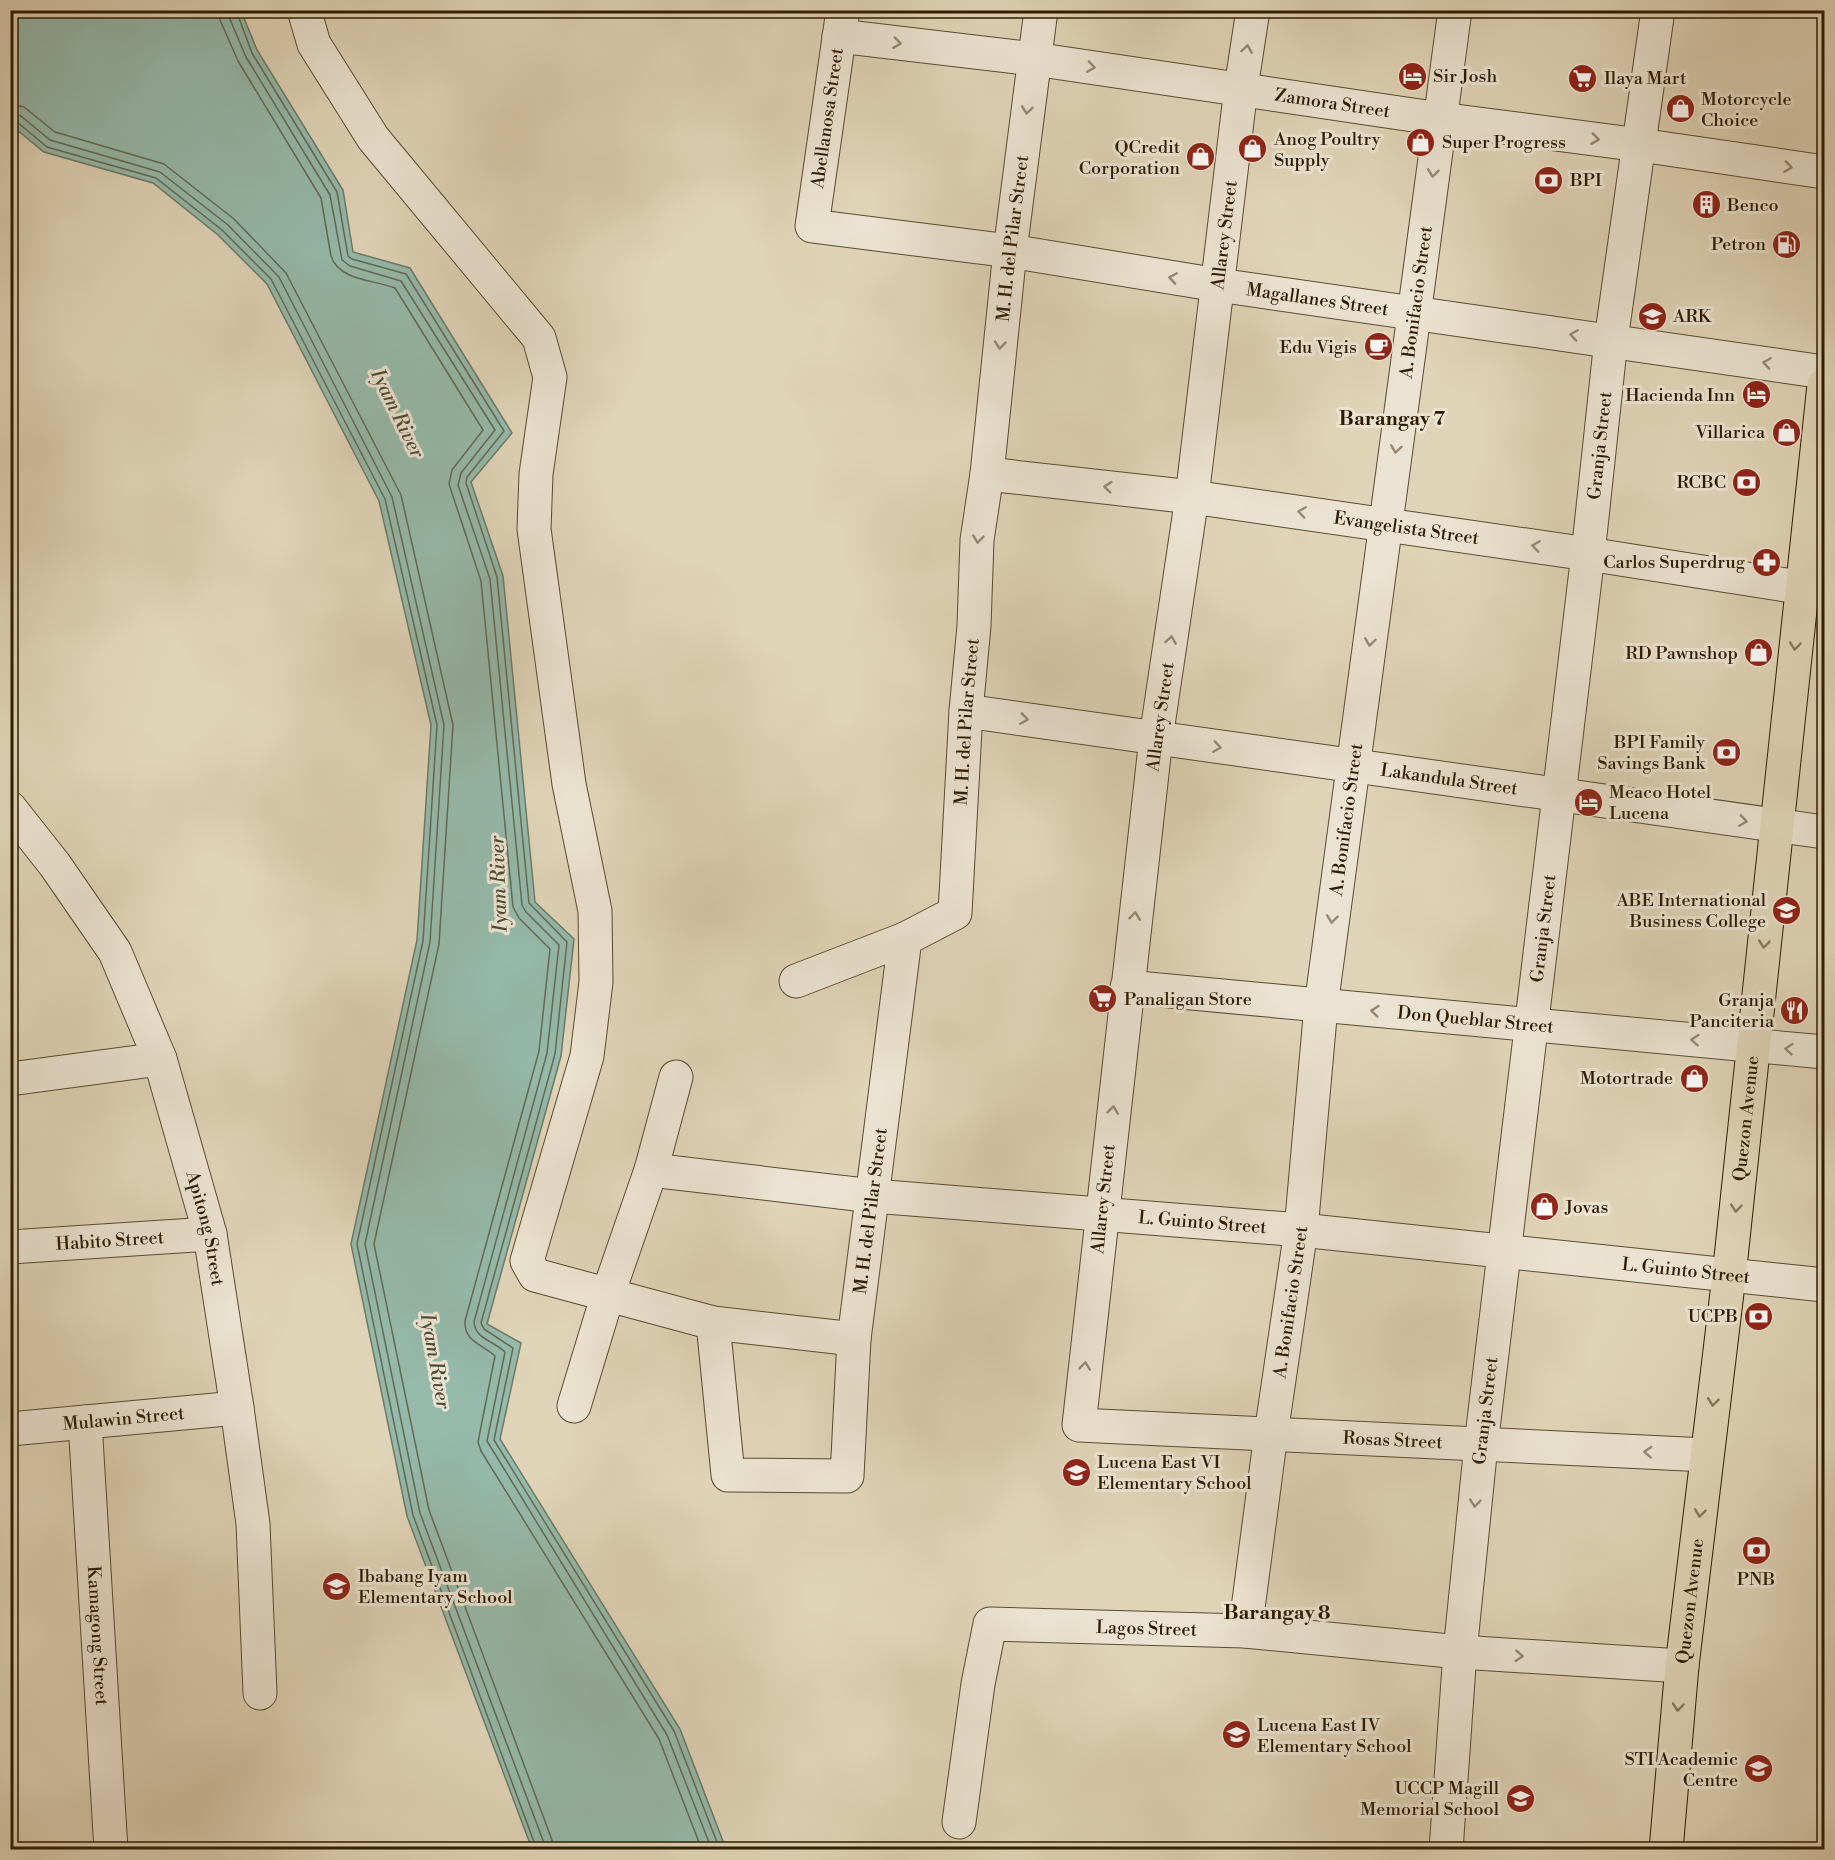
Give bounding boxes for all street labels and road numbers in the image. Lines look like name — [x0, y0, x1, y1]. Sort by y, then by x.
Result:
street label: Abellanosa Street — [806, 46, 849, 191]
street label: Zamora Street — [1273, 84, 1392, 124]
street label: M. H. del Pilar Street — [992, 153, 1034, 323]
street label: Allarey Street — [1206, 178, 1243, 292]
street label: A. Bonifacio Street — [1394, 224, 1438, 381]
street label: Magallanes Street — [1245, 278, 1391, 321]
street label: Granja Street — [1583, 390, 1617, 501]
street label: Evangelista Street — [1332, 507, 1481, 550]
street label: M. H. del Pilar Street — [950, 637, 985, 806]
street label: Allarey Street — [1141, 660, 1180, 774]
street label: A. Bonifacio Street — [1325, 741, 1368, 898]
street label: Lakandula Street — [1379, 759, 1520, 801]
street label: Granja Street — [1526, 872, 1562, 984]
street label: Don Queblar Street — [1396, 1001, 1555, 1039]
street label: Quezon Avenue — [1728, 1055, 1764, 1182]
street label: M. H. del Pilar Street — [849, 1126, 893, 1296]
street label: Allarey Street — [1086, 1142, 1121, 1256]
street label: Apitong Street — [180, 1167, 229, 1288]
street label: L. Guinto Street — [1137, 1206, 1268, 1239]
street label: A. Bonifacio Street — [1268, 1225, 1313, 1381]
street label: Habito Street — [55, 1226, 165, 1256]
street label: L. Guinto Street — [1621, 1253, 1752, 1289]
street label: Granja Street — [1468, 1355, 1504, 1466]
street label: Mulawin Street — [62, 1402, 186, 1436]
street label: Rosas Street — [1342, 1427, 1444, 1454]
street label: Quezon Avenue — [1671, 1537, 1709, 1665]
street label: Kamagong Street — [82, 1565, 113, 1707]
street label: Lagos Street — [1096, 1616, 1198, 1642]

